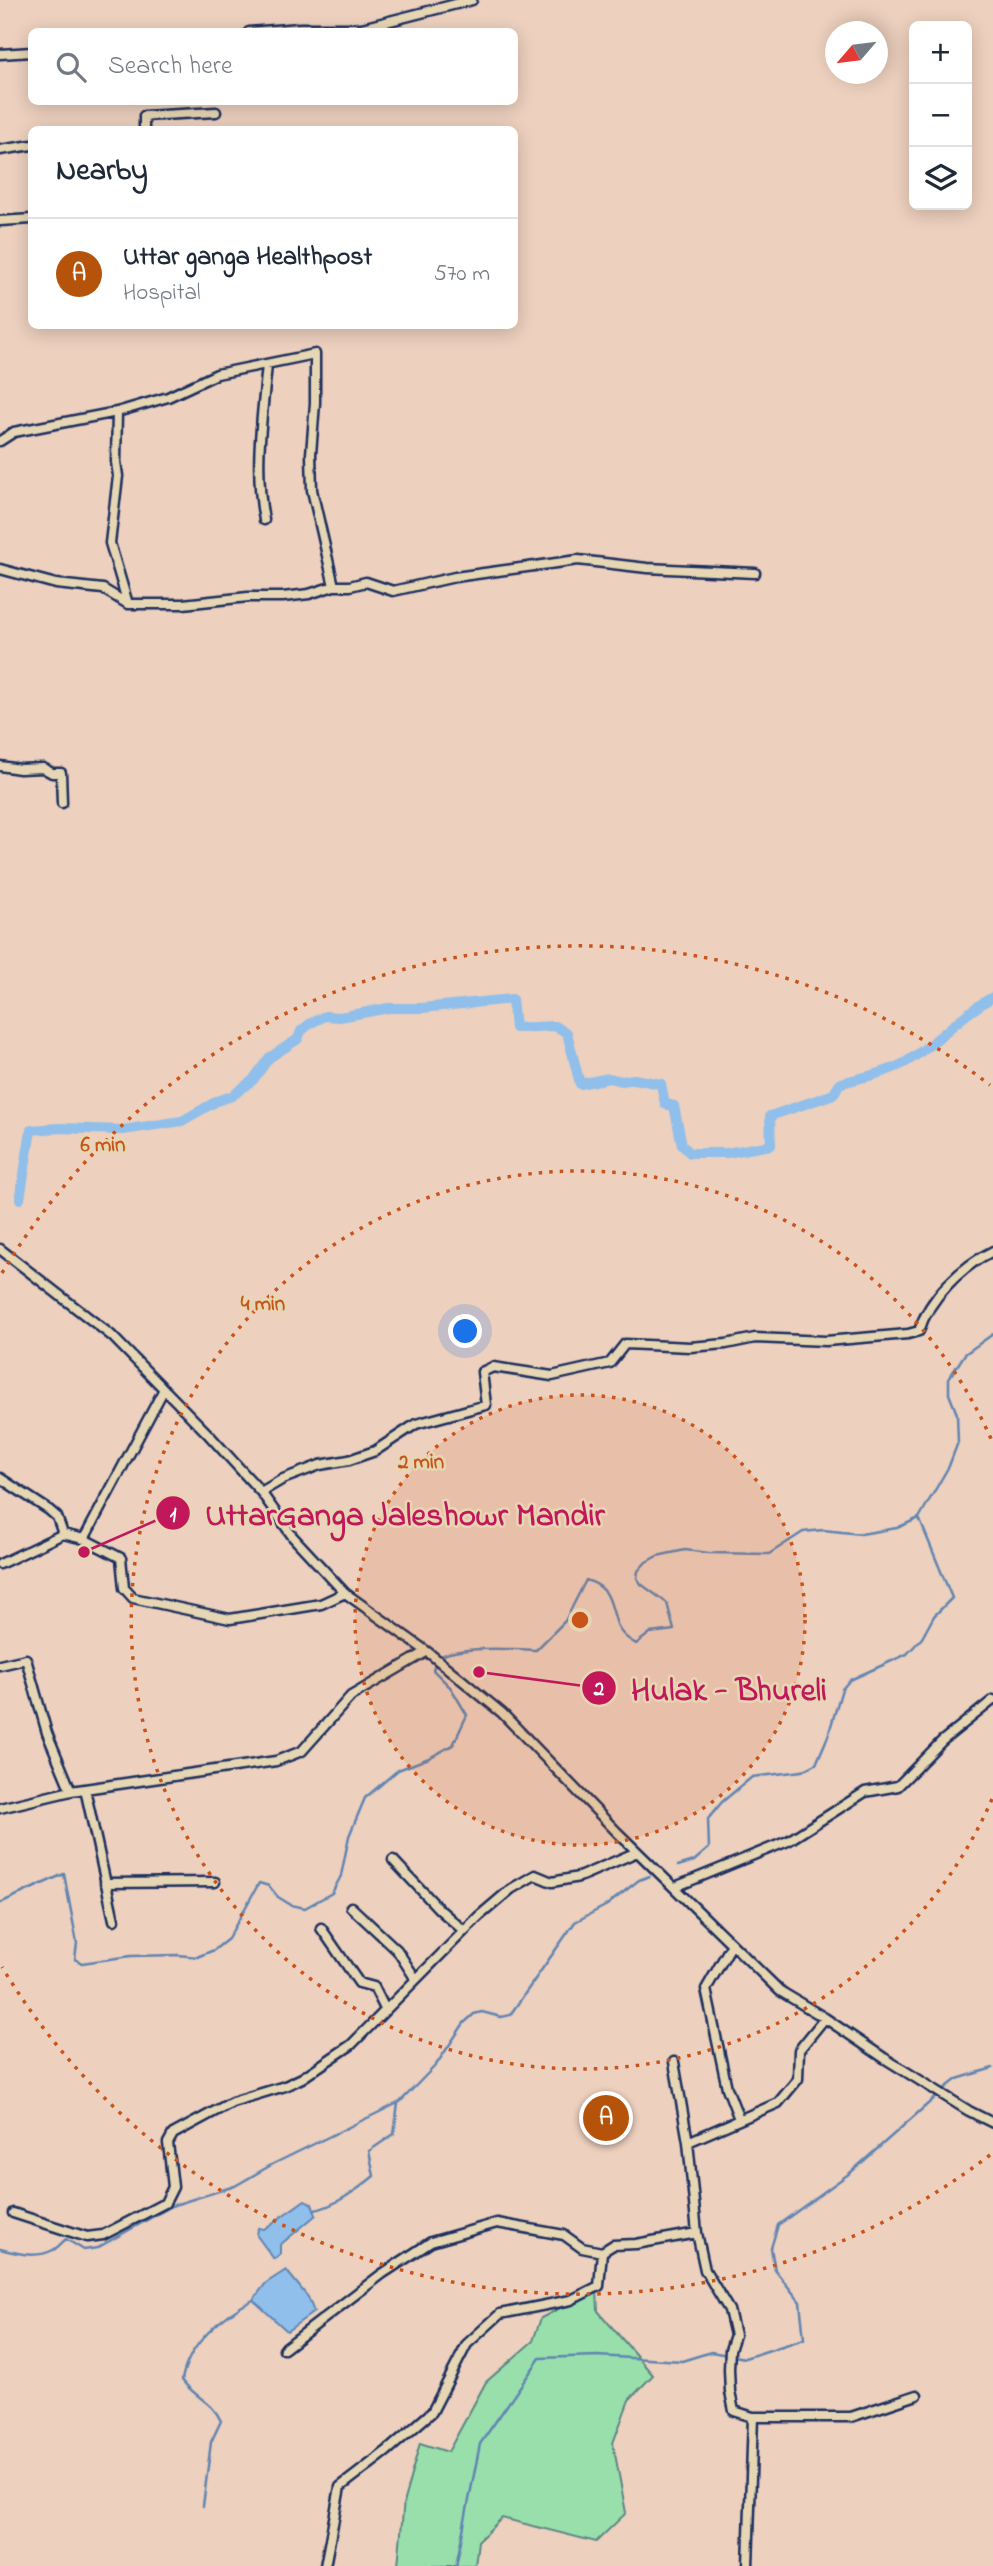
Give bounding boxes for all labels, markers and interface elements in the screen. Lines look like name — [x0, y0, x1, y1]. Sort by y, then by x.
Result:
north arrow — [825, 21, 888, 84]
map controls — [909, 21, 972, 210]
button: + — [909, 21, 972, 84]
search box — [28, 28, 518, 105]
icon: search — [52, 48, 90, 86]
text: Search here — [108, 48, 233, 86]
button: − — [909, 84, 972, 147]
button: layers — [909, 147, 972, 210]
text: Nearby — [56, 150, 148, 194]
text: Uttar ganga Healthpost — [123, 239, 372, 277]
text: A — [72, 258, 86, 291]
text: 570 m — [434, 258, 490, 291]
text: Hospital — [123, 277, 201, 310]
text: 6 min — [81, 1131, 125, 1161]
text: 4 min — [241, 1290, 285, 1320]
your location — [448, 1314, 482, 1348]
text: 2 min — [397, 1448, 444, 1478]
callout: UttarGanga Jaleshowr Mandir — [156, 1486, 618, 1540]
text: UttarGanga Jaleshowr Mandir — [205, 1493, 606, 1542]
text: 1 — [170, 1501, 177, 1531]
centre of rings — [568, 1608, 592, 1632]
callout: Hulak - Bhureli — [582, 1661, 840, 1715]
text: Hulak - Bhureli — [631, 1668, 827, 1716]
text: 2 — [593, 1675, 605, 1705]
pin: A — [583, 2092, 629, 2144]

